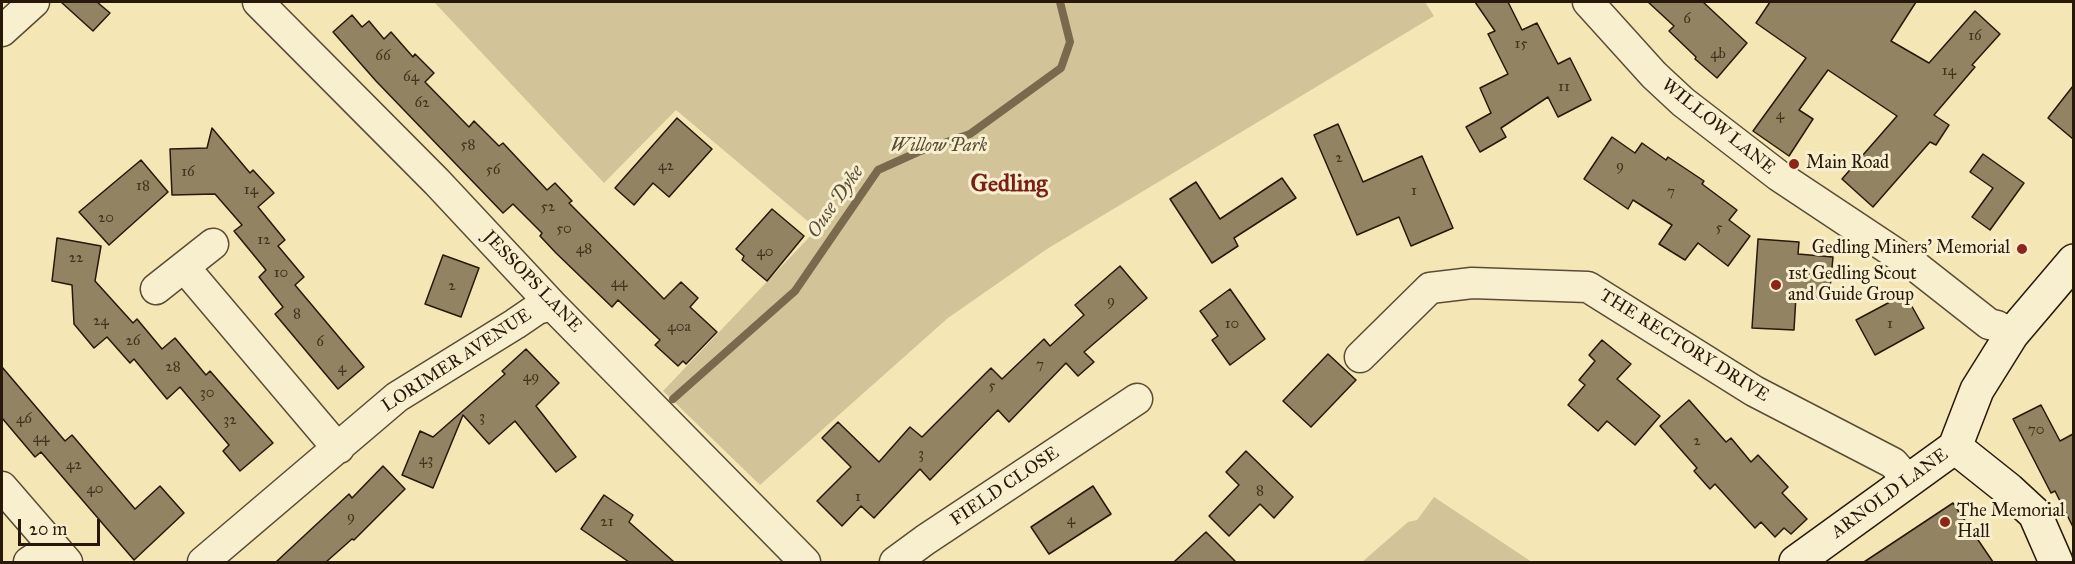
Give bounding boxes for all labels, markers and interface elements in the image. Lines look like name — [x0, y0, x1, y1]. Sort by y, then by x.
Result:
house number: 6 — [1683, 10, 1691, 28]
house number: 16 — [1968, 27, 1982, 45]
house number: 15 — [1515, 35, 1527, 53]
house number: 4b — [1710, 45, 1726, 63]
house number: 66 — [375, 47, 391, 65]
house number: 14 — [1942, 62, 1956, 80]
house number: 64 — [403, 68, 419, 86]
street label: WILLOW LANE — [1657, 75, 1779, 179]
house number: 11 — [1558, 78, 1570, 96]
house number: 62 — [414, 94, 430, 112]
house number: 4 — [1776, 106, 1784, 124]
house number: 58 — [461, 136, 475, 154]
park label: Willow Park — [891, 136, 987, 158]
house number: 2 — [1335, 149, 1343, 167]
place label: Main Road — [1806, 153, 1889, 175]
house number: 42 — [658, 157, 674, 175]
house number: 9 — [1616, 157, 1624, 175]
marker: Main Road — [1787, 157, 1801, 171]
house number: 56 — [486, 161, 500, 179]
water label: Ouse Dyke — [802, 161, 870, 243]
house number: 16 — [181, 163, 195, 181]
district label: Gedling — [971, 171, 1047, 199]
house number: 18 — [136, 177, 150, 195]
house number: 14 — [244, 181, 258, 199]
house number: 1 — [1411, 182, 1417, 200]
house number: 7 — [1667, 183, 1675, 201]
house number: 52 — [541, 198, 555, 216]
house number: 20 — [98, 209, 114, 227]
house number: 5 — [1716, 219, 1722, 237]
house number: 50 — [556, 220, 572, 238]
street label: JESSOPS LANE — [478, 227, 586, 337]
house number: 12 — [257, 231, 271, 249]
place label: Gedling Miners' Memorial — [1812, 238, 2010, 260]
house number: 48 — [576, 240, 592, 258]
marker: Gedling Miners' Memorial — [2015, 242, 2029, 256]
house number: 40 — [756, 243, 774, 261]
house number: 22 — [69, 249, 83, 267]
house number: 10 — [274, 264, 288, 282]
place label: 1st Gedling Scout and Guide Group — [1788, 264, 1917, 306]
house number: 44 — [611, 274, 627, 292]
house number: 2 — [448, 277, 456, 295]
marker: 1st Gedling Scout and Guide Group — [1769, 278, 1783, 292]
street label: THE RECTORY DRIVE — [1595, 285, 1773, 407]
house number: 9 — [1107, 292, 1115, 310]
house number: 8 — [293, 305, 301, 323]
street label: LORIMER AVENUE — [378, 305, 536, 417]
house number: 24 — [93, 312, 109, 330]
house number: 10 — [1225, 315, 1239, 333]
house number: 1 — [1887, 315, 1893, 333]
house number: 40a — [667, 318, 691, 336]
house number: 26 — [125, 332, 141, 350]
house number: 6 — [316, 333, 324, 351]
house number: 7 — [1036, 356, 1044, 374]
house number: 28 — [165, 358, 181, 376]
house number: 4 — [338, 359, 346, 377]
house number: 49 — [523, 368, 539, 386]
house number: 5 — [989, 377, 995, 395]
house number: 30 — [200, 384, 214, 402]
house number: 3 — [479, 408, 485, 426]
house number: 46 — [16, 410, 32, 428]
house number: 32 — [223, 411, 237, 429]
house number: 70 — [2028, 421, 2044, 439]
house number: 44 — [33, 429, 49, 447]
house number: 2 — [1693, 432, 1701, 450]
street label: FIELD CLOSE — [947, 443, 1063, 531]
street label: ARNOLD LANE — [1827, 444, 1953, 544]
house number: 3 — [918, 445, 924, 463]
house number: 43 — [419, 451, 433, 469]
house number: 42 — [66, 456, 82, 474]
house number: 40 — [86, 480, 104, 498]
house number: 8 — [1256, 482, 1264, 500]
house number: 1 — [855, 488, 861, 506]
place label: The Memorial Hall — [1957, 501, 2065, 544]
scale bar — [21, 507, 104, 545]
house number: 9 — [347, 508, 355, 526]
house number: 4 — [1067, 511, 1075, 529]
house number: 21 — [600, 513, 614, 531]
marker: The Memorial Hall — [1938, 515, 1952, 529]
text: 20 m — [29, 518, 67, 540]

